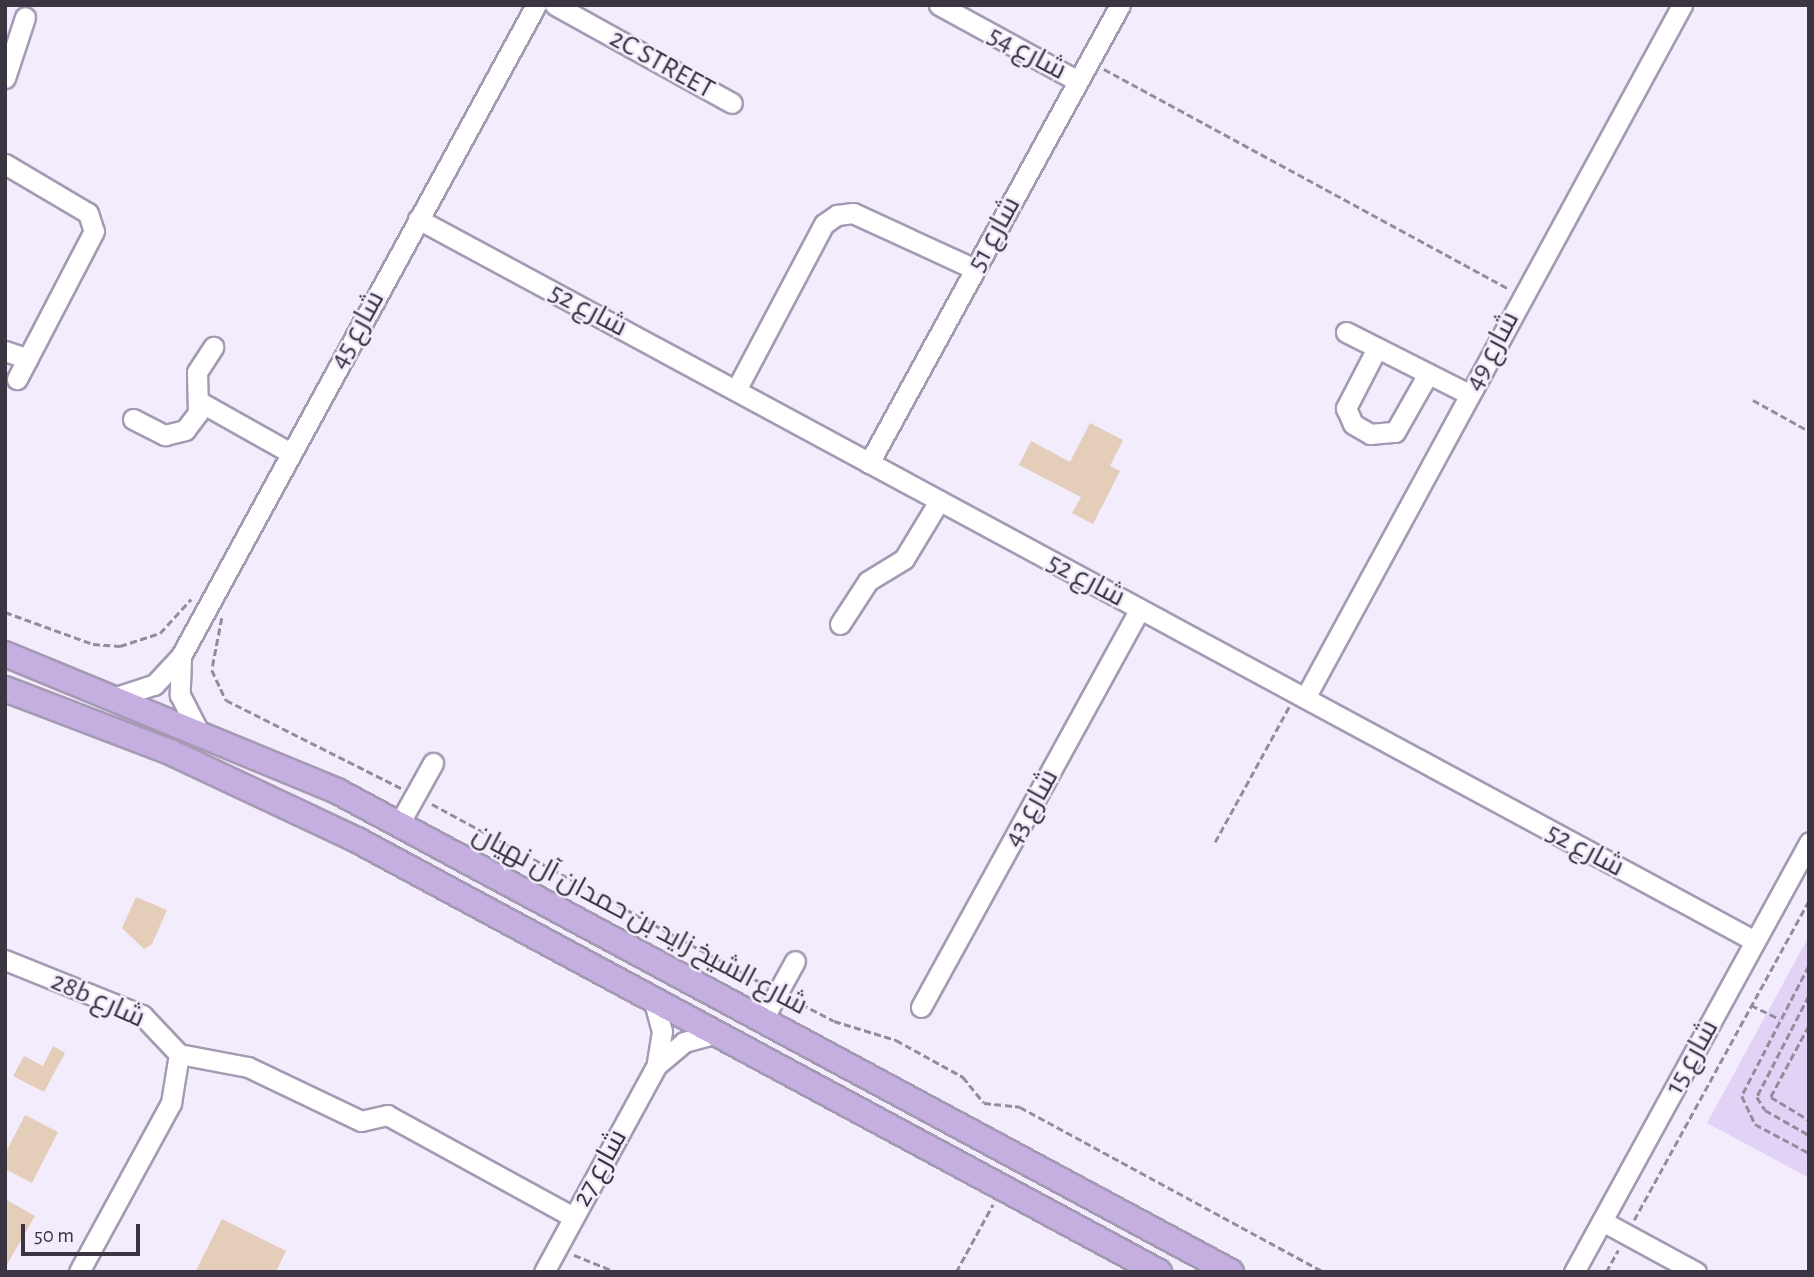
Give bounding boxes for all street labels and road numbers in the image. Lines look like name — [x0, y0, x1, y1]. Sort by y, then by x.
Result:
street label: شارع 54 — [982, 18, 1072, 88]
street label: 2C STREET — [604, 22, 720, 106]
street label: شارع 51 — [960, 191, 1028, 277]
street label: شارع 52 — [543, 276, 633, 344]
street label: شارع 45 — [322, 285, 392, 375]
street label: شارع 49 — [1457, 305, 1527, 397]
street label: شارع 52 — [1041, 546, 1131, 614]
street label: شارع 43 — [996, 763, 1066, 853]
street label: شارع 52 — [1540, 816, 1630, 884]
street label: شارع الشيخ زايد بن حمدان آل نهيان — [467, 817, 813, 1023]
street label: 28b شارع — [46, 964, 150, 1036]
street label: شارع 15 — [1658, 1014, 1726, 1100]
street label: شارع 27 — [565, 1123, 635, 1213]

